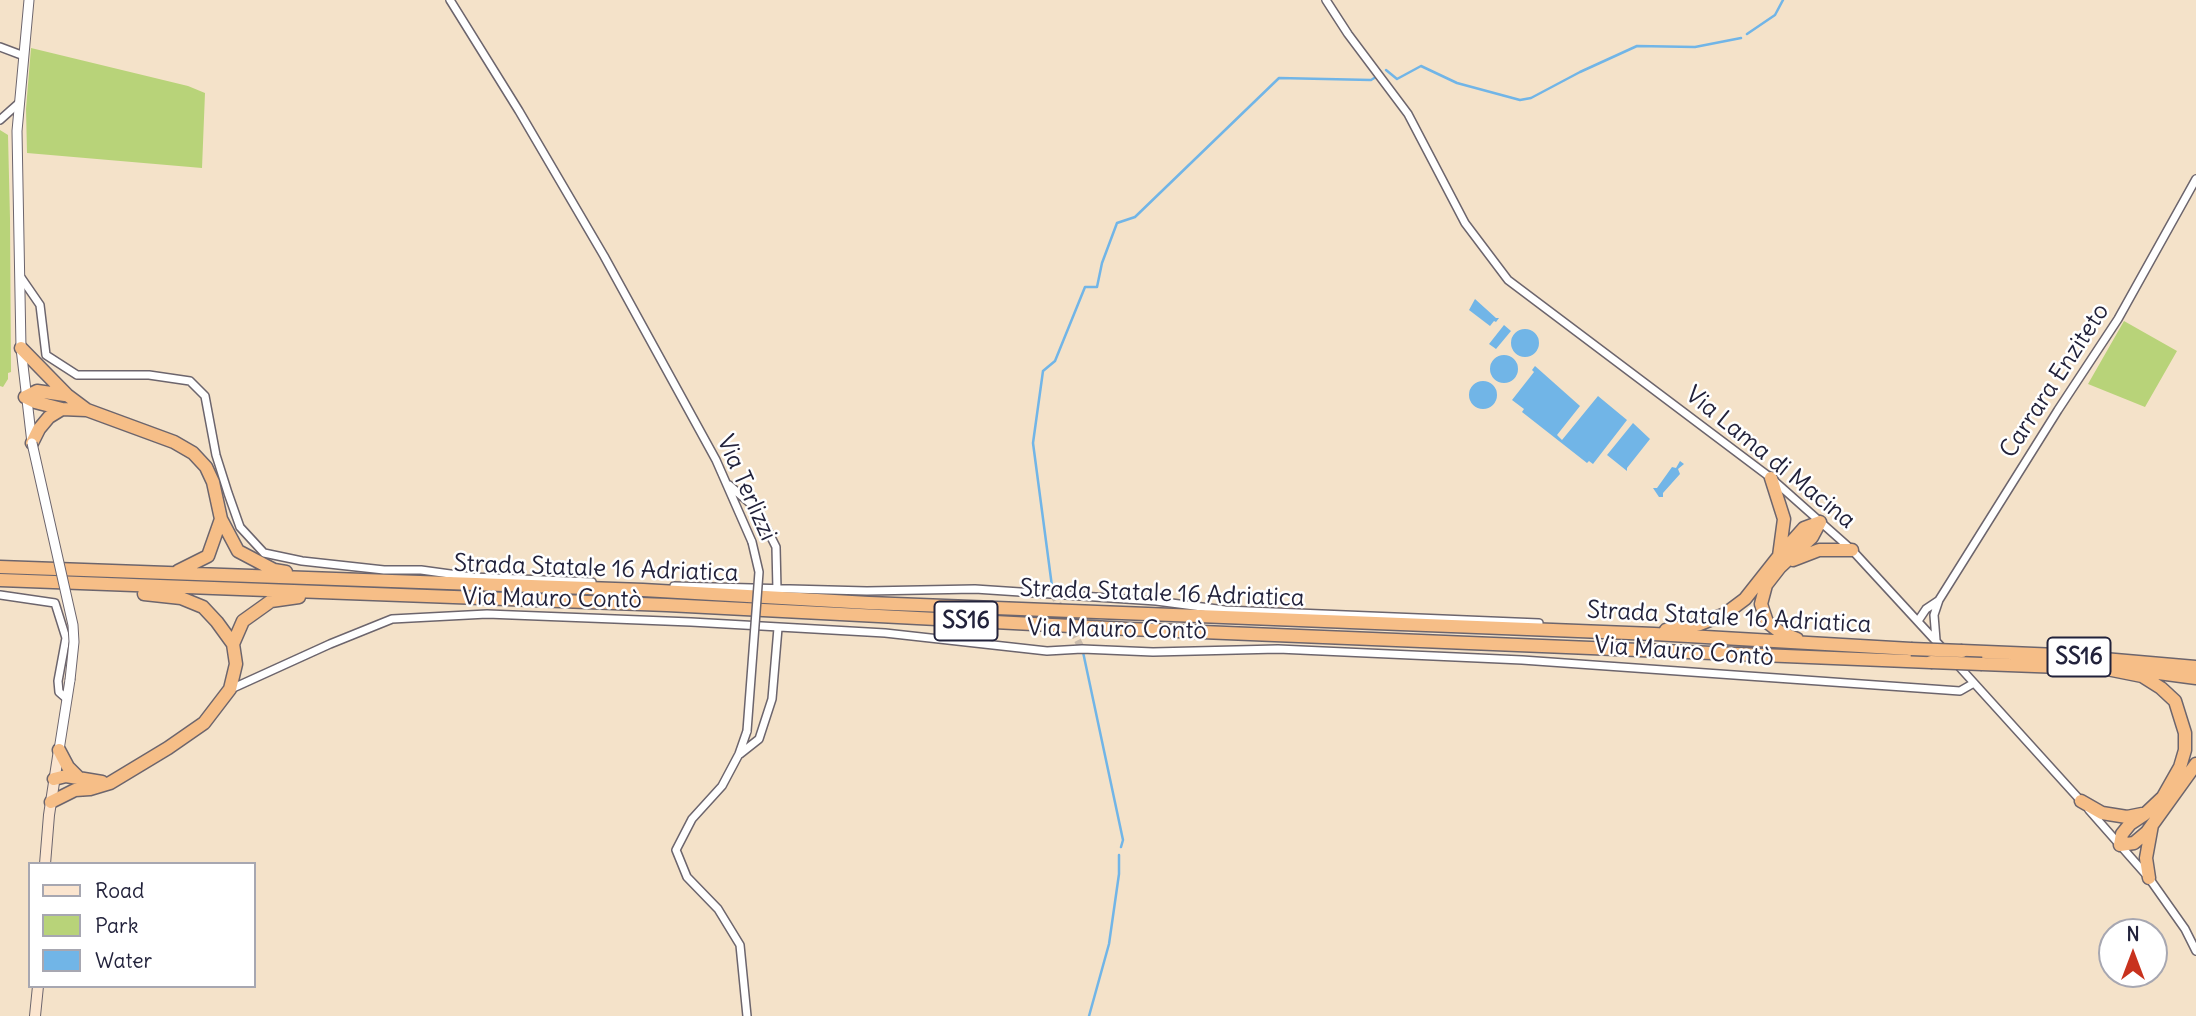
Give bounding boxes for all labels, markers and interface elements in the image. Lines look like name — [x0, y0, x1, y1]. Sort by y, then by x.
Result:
street label: Carrara Enziteto — [1994, 298, 2116, 464]
street label: Via Lama di Macina — [1679, 381, 1861, 535]
street label: Via Terlizzi — [710, 431, 782, 545]
street label: Strada Statale 16 Adriatica — [453, 550, 739, 588]
street label: Strada Statale 16 Adriatica — [1019, 575, 1305, 613]
street label: Via Mauro Contò — [462, 583, 642, 615]
street label: Strada Statale 16 Adriatica — [1586, 596, 1872, 640]
road number: SS16 — [934, 601, 998, 640]
street label: Via Mauro Contò — [1027, 614, 1207, 646]
street label: Via Mauro Contò — [1593, 631, 1775, 673]
road number: SS16 — [2048, 638, 2110, 677]
legend — [28, 862, 256, 988]
text: Road — [95, 877, 144, 904]
text: Park — [95, 912, 138, 939]
north arrow — [2098, 918, 2168, 988]
text: N — [2126, 922, 2140, 946]
text: Water — [95, 947, 152, 974]

